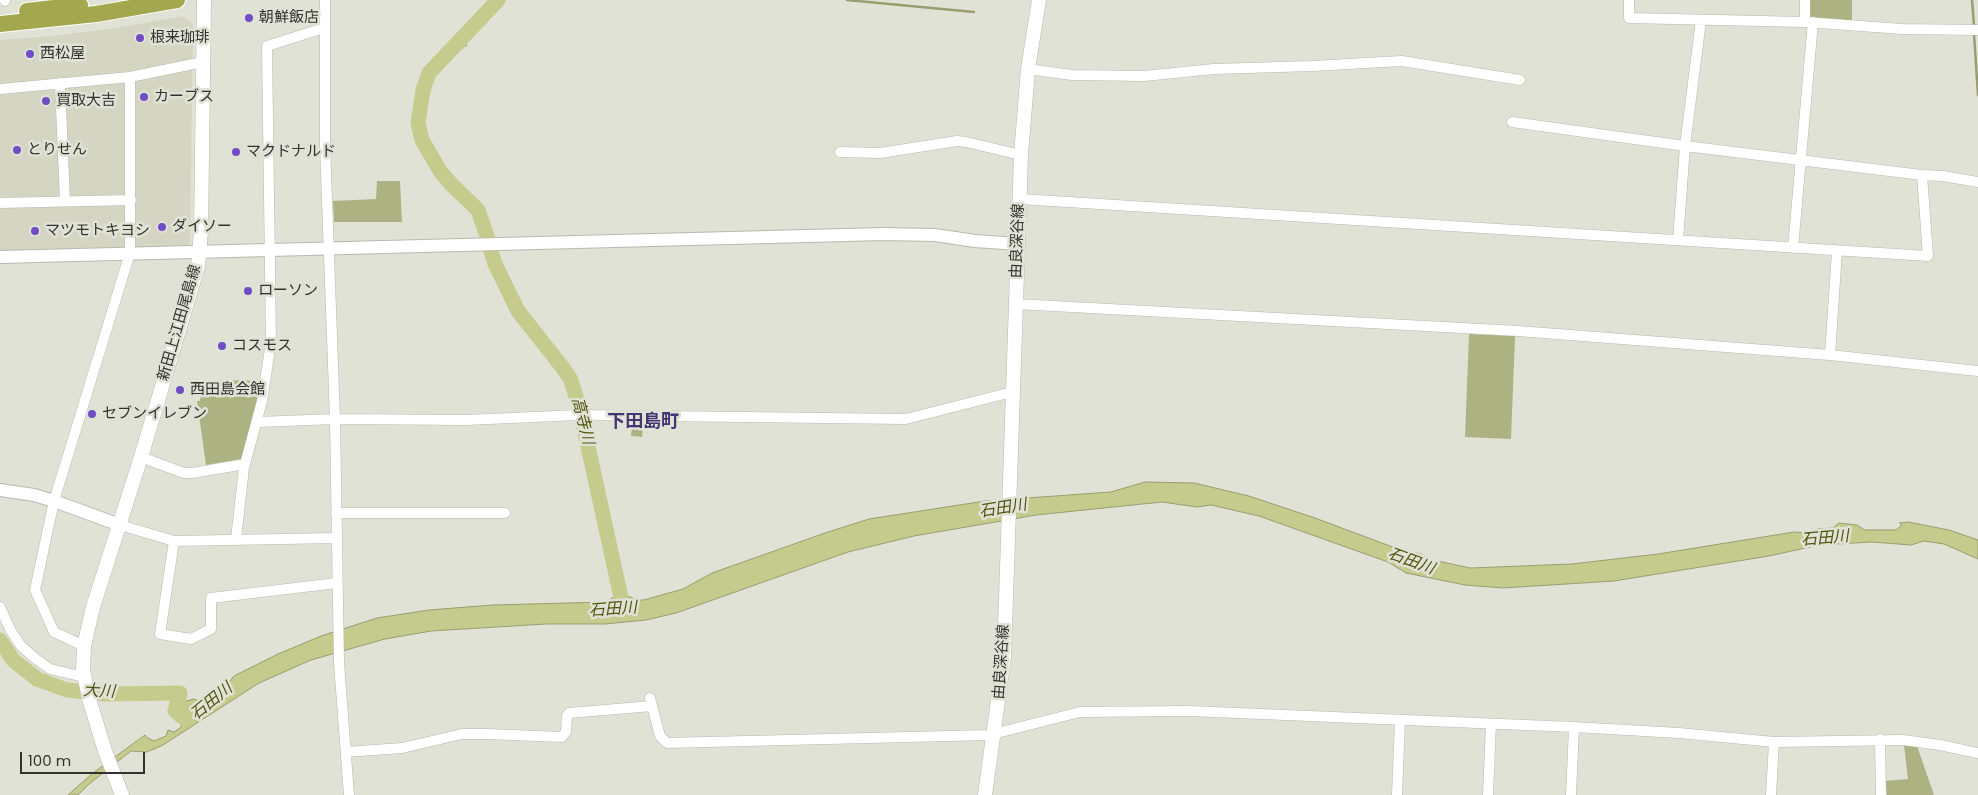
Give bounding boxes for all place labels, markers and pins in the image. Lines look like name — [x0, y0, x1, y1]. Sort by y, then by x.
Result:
place label: 朝鮮飯店 — [259, 9, 319, 27]
marker: 朝鮮飯店 — [243, 12, 255, 24]
place label: 根来珈琲 — [150, 29, 210, 47]
marker: 根来珈琲 — [134, 32, 146, 44]
place label: 西松屋 — [40, 45, 85, 63]
marker: 西松屋 — [24, 48, 36, 60]
place label: カーブス — [154, 88, 214, 106]
marker: カーブス — [138, 91, 150, 103]
place label: 買取大吉 — [56, 92, 116, 110]
marker: 買取大吉 — [40, 95, 52, 107]
place label: とりせん — [27, 141, 87, 159]
place label: マクドナルド — [246, 143, 336, 161]
marker: とりせん — [11, 144, 23, 156]
marker: マクドナルド — [230, 146, 242, 158]
place label: ダイソー — [172, 218, 232, 236]
marker: ダイソー — [156, 221, 168, 233]
place label: マツモトキヨシ — [45, 222, 150, 240]
marker: マツモトキヨシ — [29, 225, 41, 237]
place label: ローソン — [258, 282, 318, 300]
marker: ローソン — [242, 285, 254, 297]
place label: コスモス — [232, 337, 292, 355]
marker: コスモス — [216, 340, 228, 352]
place label: 西田島会館 — [190, 381, 265, 399]
marker: 西田島会館 — [174, 384, 186, 396]
place label: セブンイレブン — [102, 405, 207, 423]
marker: セブンイレブン — [86, 408, 98, 420]

